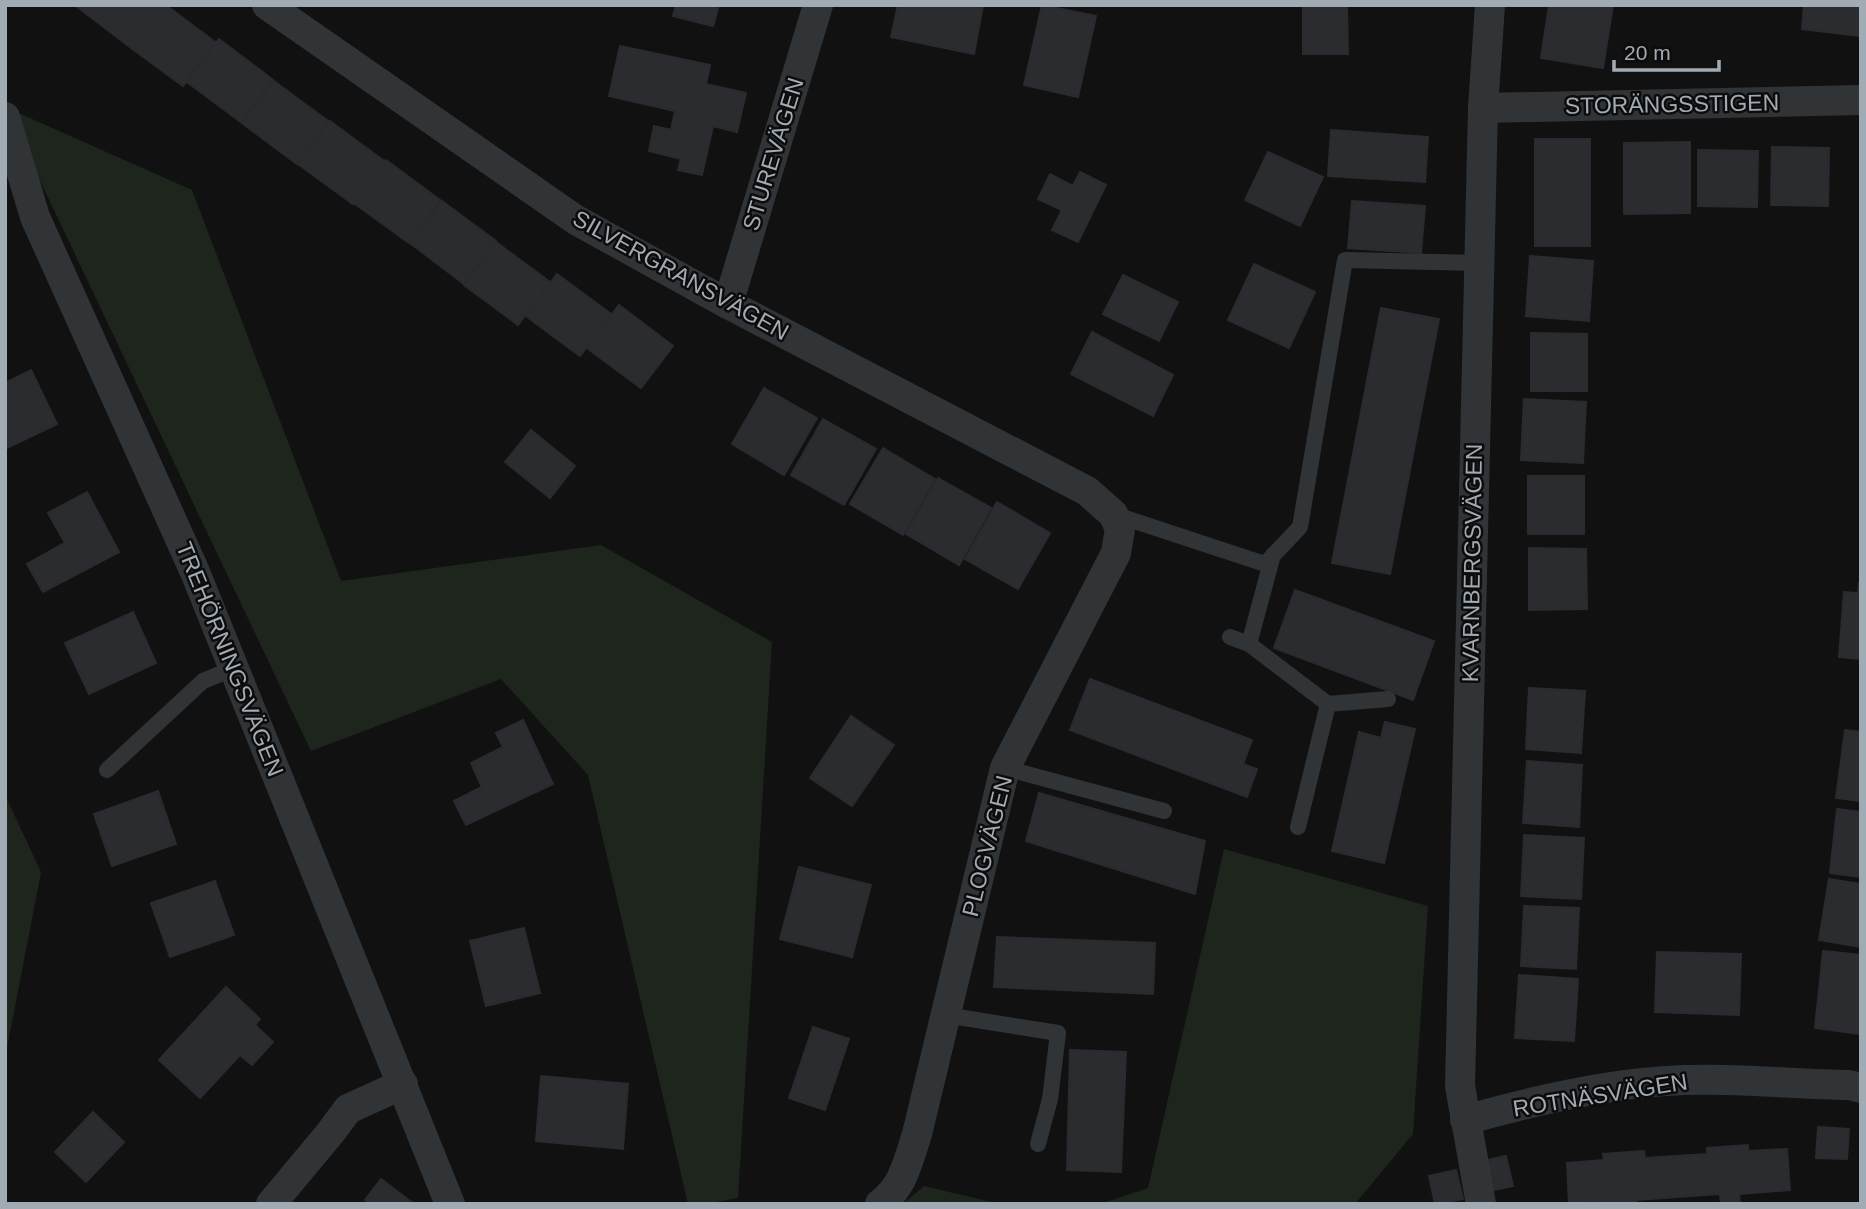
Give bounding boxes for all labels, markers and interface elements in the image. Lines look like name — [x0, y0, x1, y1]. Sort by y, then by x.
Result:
scale bar — [1614, 28, 1719, 72]
text: 20 m — [1624, 41, 1671, 64]
street label: STUREVÄGEN — [737, 74, 809, 234]
street label: STORÄNGSSTIGEN — [1565, 89, 1779, 119]
street label: SILVERGRANSVÄGEN — [569, 205, 793, 345]
street label: KVARNBERGSVÄGEN — [1457, 443, 1487, 683]
street label: TREHÖRNINGSVÄGEN — [171, 538, 289, 780]
street label: PLOGVÄGEN — [957, 773, 1017, 919]
street label: ROTNÄSVÄGEN — [1511, 1068, 1689, 1122]

